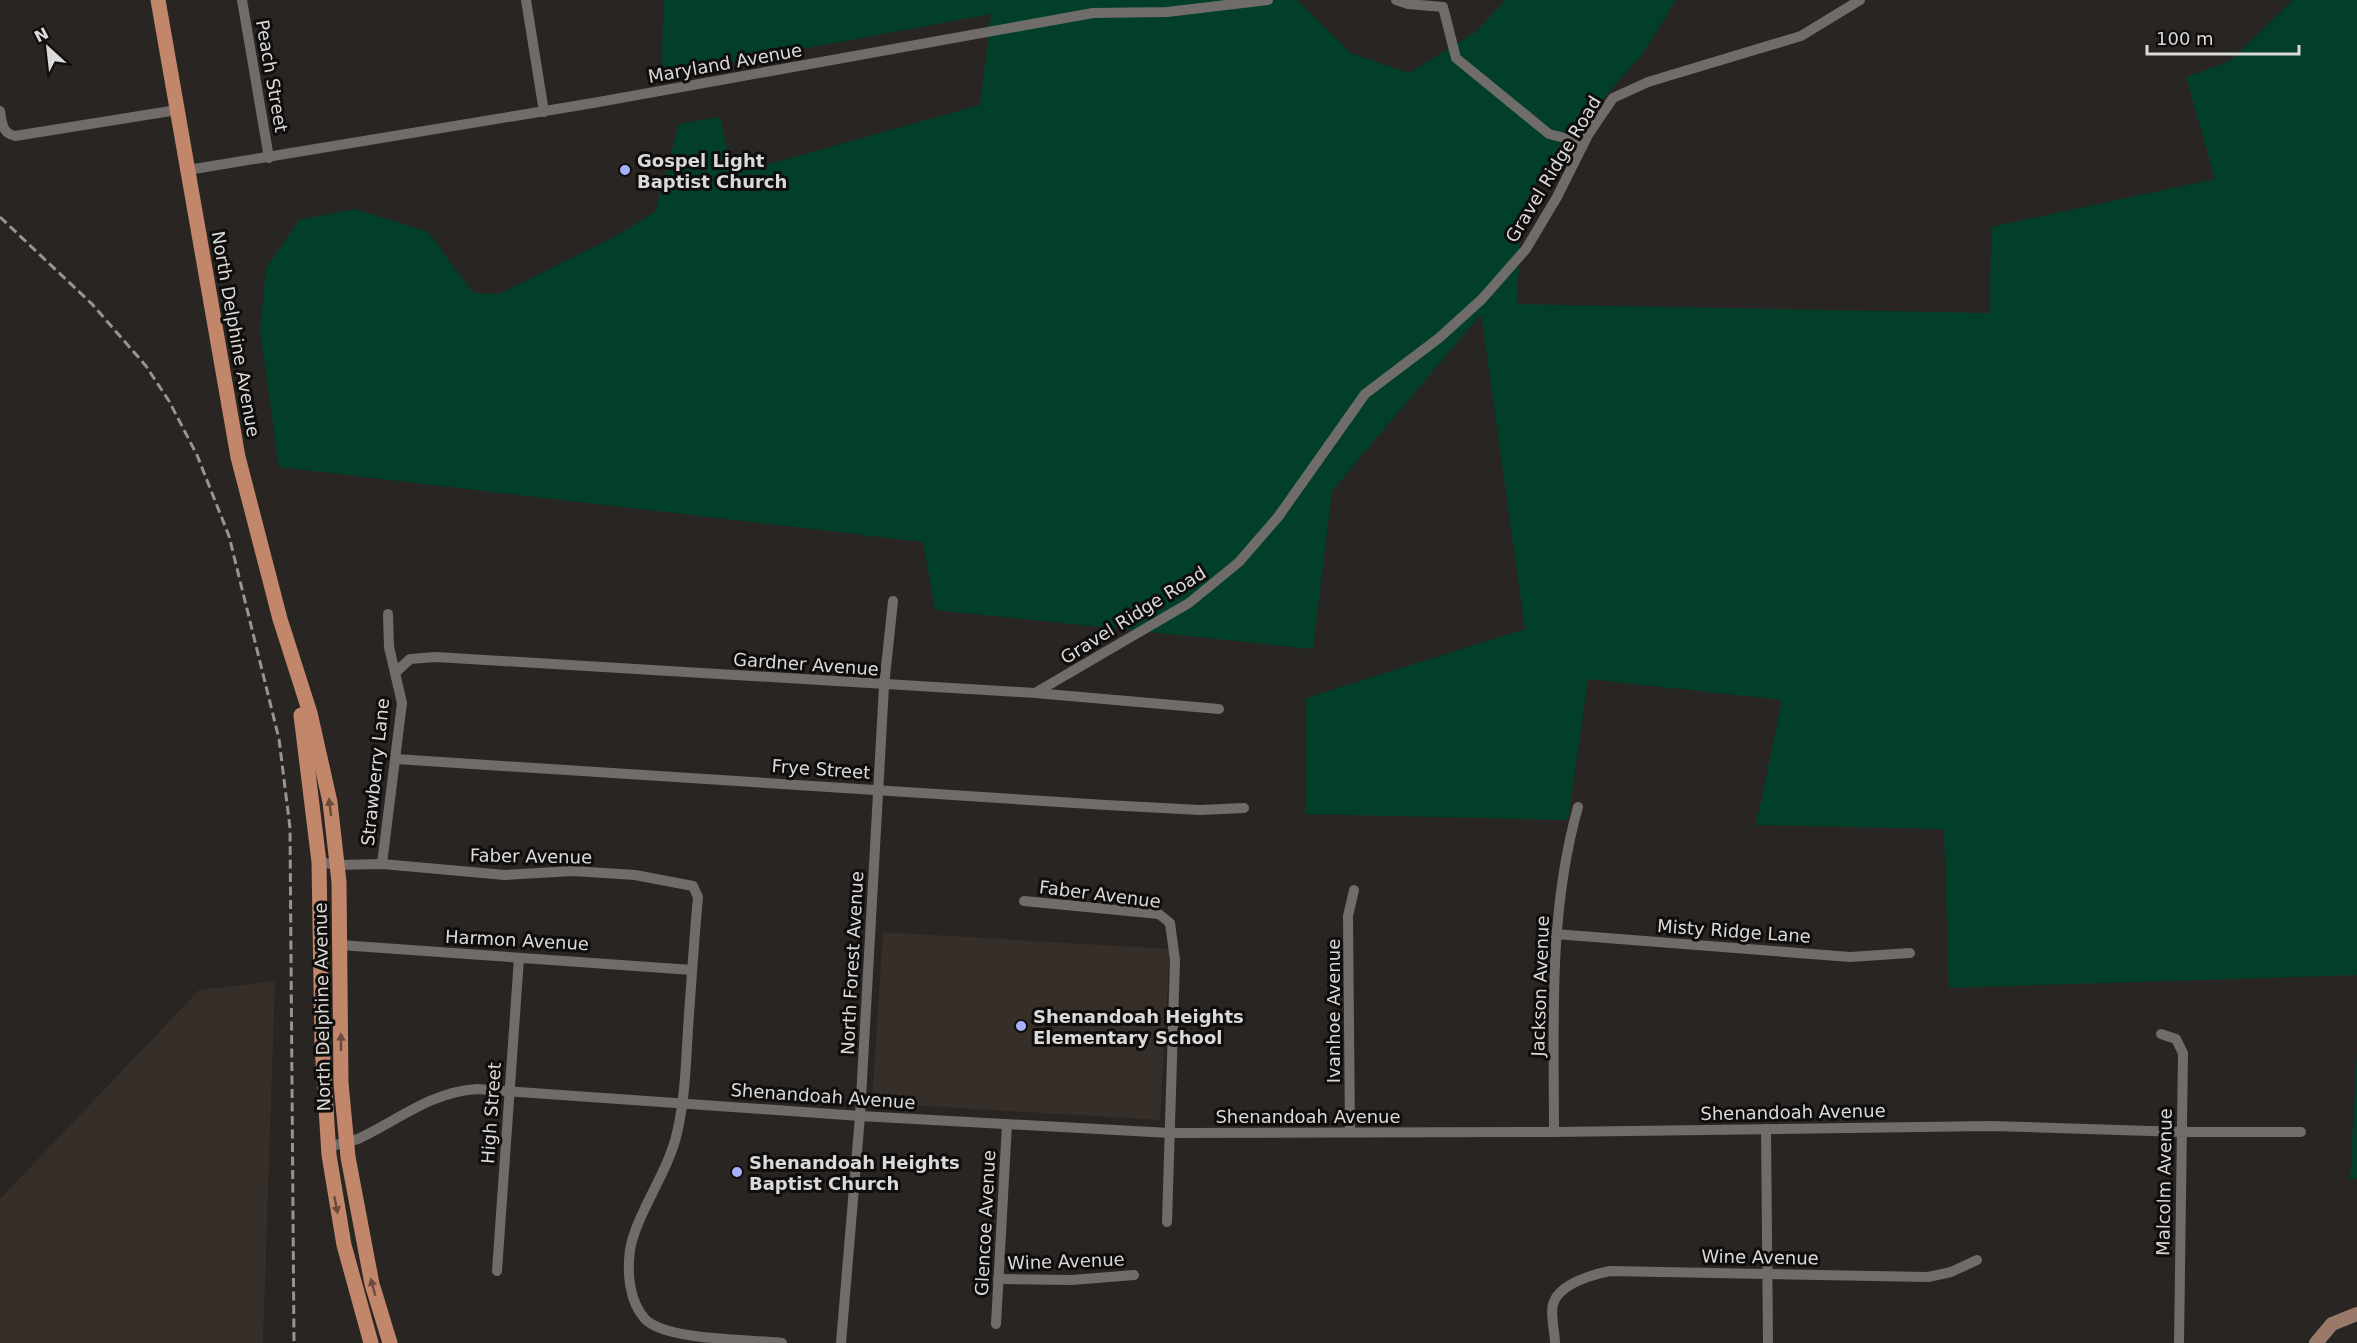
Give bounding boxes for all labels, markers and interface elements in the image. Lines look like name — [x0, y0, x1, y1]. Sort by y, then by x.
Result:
north arrow — [18, 18, 78, 78]
street label: Peach Street — [252, 18, 292, 134]
scale bar — [2147, 18, 2298, 56]
text: N — [31, 24, 52, 47]
text: 100 m — [2156, 28, 2214, 49]
street label: Maryland Avenue — [646, 39, 804, 87]
street label: Gravel Ridge Road — [1501, 92, 1605, 246]
place label: Gospel Light Baptist Church — [637, 150, 787, 192]
marker: Gospel Light Baptist Church — [618, 163, 632, 177]
street label: North Delphine Avenue — [208, 229, 264, 439]
street label: Gravel Ridge Road — [1057, 562, 1209, 668]
street label: Gardner Avenue — [732, 648, 880, 680]
street label: Strawberry Lane — [357, 697, 393, 847]
street label: Frye Street — [771, 755, 871, 783]
one-way arrow — [326, 798, 335, 817]
street label: Faber Avenue — [470, 844, 592, 868]
street label: North Forest Avenue — [837, 871, 867, 1055]
street label: Faber Avenue — [1038, 876, 1162, 912]
street label: North Delphine Avenue — [310, 902, 334, 1112]
street label: Jackson Avenue — [1527, 915, 1553, 1058]
street label: Misty Ridge Lane — [1656, 915, 1812, 947]
street label: Harmon Avenue — [444, 926, 590, 954]
street label: Ivanhoe Avenue — [1323, 939, 1344, 1083]
place label: Shenandoah Heights Elementary School — [1033, 1006, 1244, 1048]
marker: Shenandoah Heights Elementary School — [1014, 1019, 1028, 1033]
one-way arrow — [336, 1032, 346, 1051]
street label: High Street — [477, 1061, 505, 1165]
street label: Shenandoah Avenue — [730, 1079, 916, 1113]
street label: Shenandoah Avenue — [1700, 1100, 1886, 1124]
street label: Shenandoah Avenue — [1215, 1106, 1401, 1127]
street label: Malcolm Avenue — [2152, 1108, 2176, 1256]
street label: Glencoe Avenue — [971, 1150, 999, 1296]
place label: Shenandoah Heights Baptist Church — [749, 1152, 960, 1194]
marker: Shenandoah Heights Baptist Church — [730, 1165, 744, 1179]
one-way arrow — [332, 1195, 341, 1214]
street label: Wine Avenue — [1701, 1245, 1819, 1269]
street label: Wine Avenue — [1007, 1248, 1125, 1274]
one-way arrow — [368, 1278, 378, 1296]

